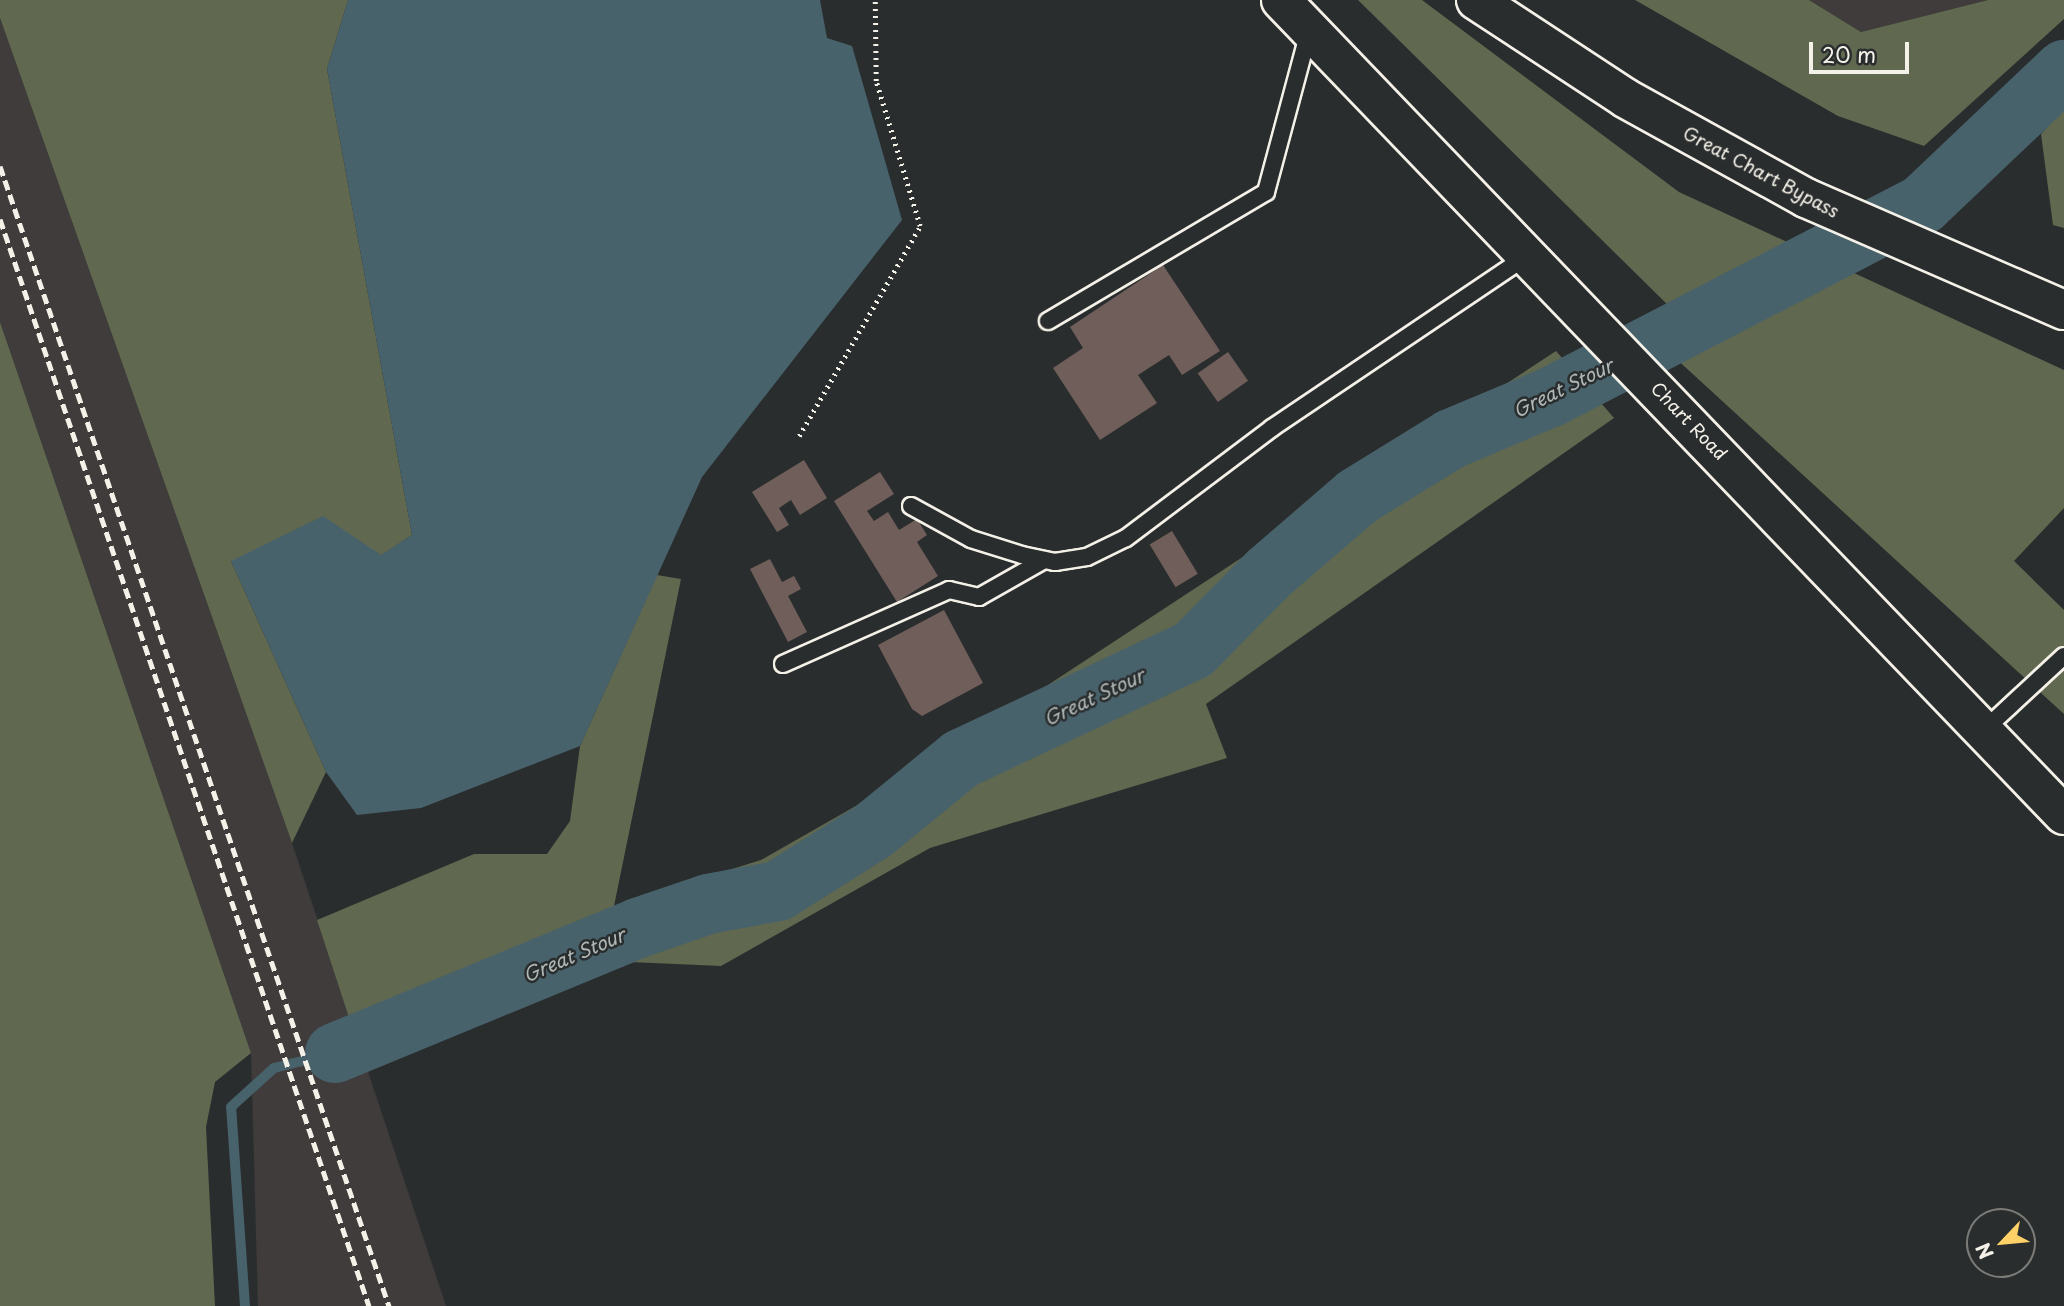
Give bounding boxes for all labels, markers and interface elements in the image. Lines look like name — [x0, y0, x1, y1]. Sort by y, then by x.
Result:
scale bar — [1812, 28, 1912, 72]
text: 20 m — [1822, 38, 1876, 70]
street label: Great Chart Bypass — [1679, 122, 1843, 222]
water label: Great Stour — [1509, 354, 1617, 422]
street label: Chart Road — [1646, 377, 1732, 465]
water label: Great Stour — [1040, 664, 1148, 730]
water label: Great Stour — [519, 923, 629, 987]
north arrow — [1966, 1208, 2036, 1278]
text: N — [1968, 1238, 2000, 1264]

